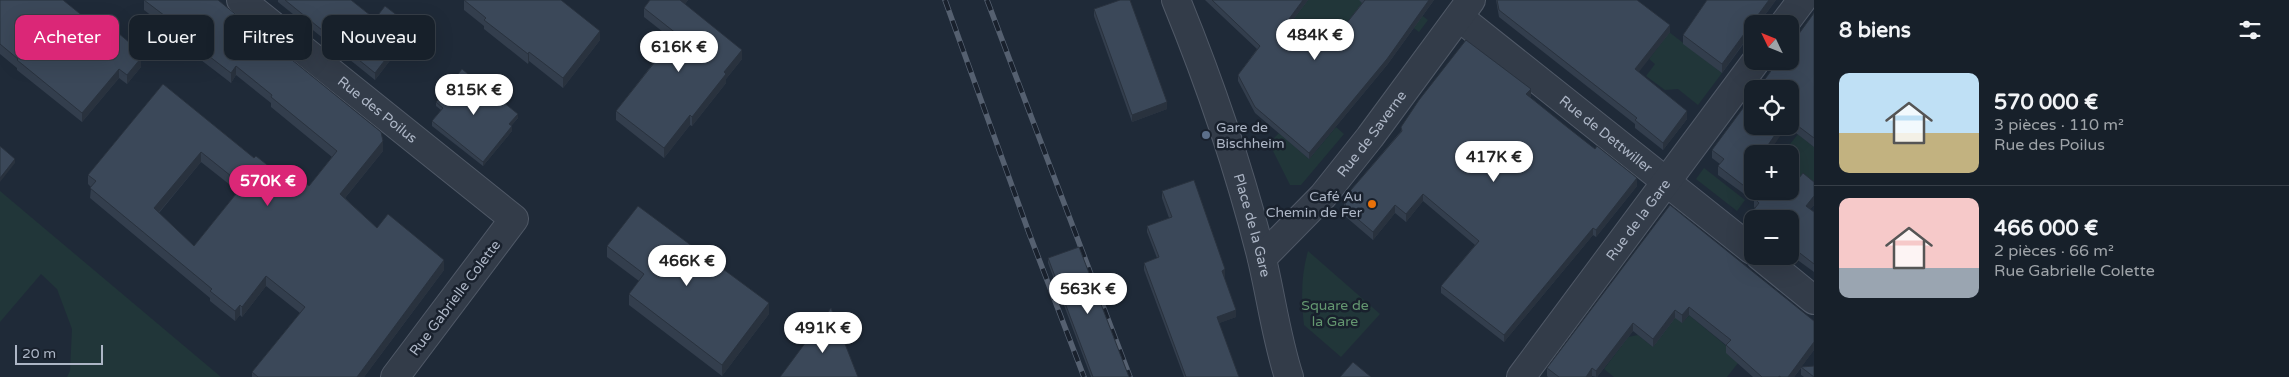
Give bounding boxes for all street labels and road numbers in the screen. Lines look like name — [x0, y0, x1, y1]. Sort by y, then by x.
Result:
street label: Rue des Poilus — [334, 72, 421, 147]
street label: Rue de Saverne — [1333, 87, 1410, 180]
street label: Rue de Dettwiller — [1556, 92, 1657, 177]
street label: Place de la Gare — [1230, 171, 1274, 279]
street label: Rue de la Gare — [1602, 176, 1674, 264]
street label: Rue Gabrielle Colette — [406, 237, 504, 359]

